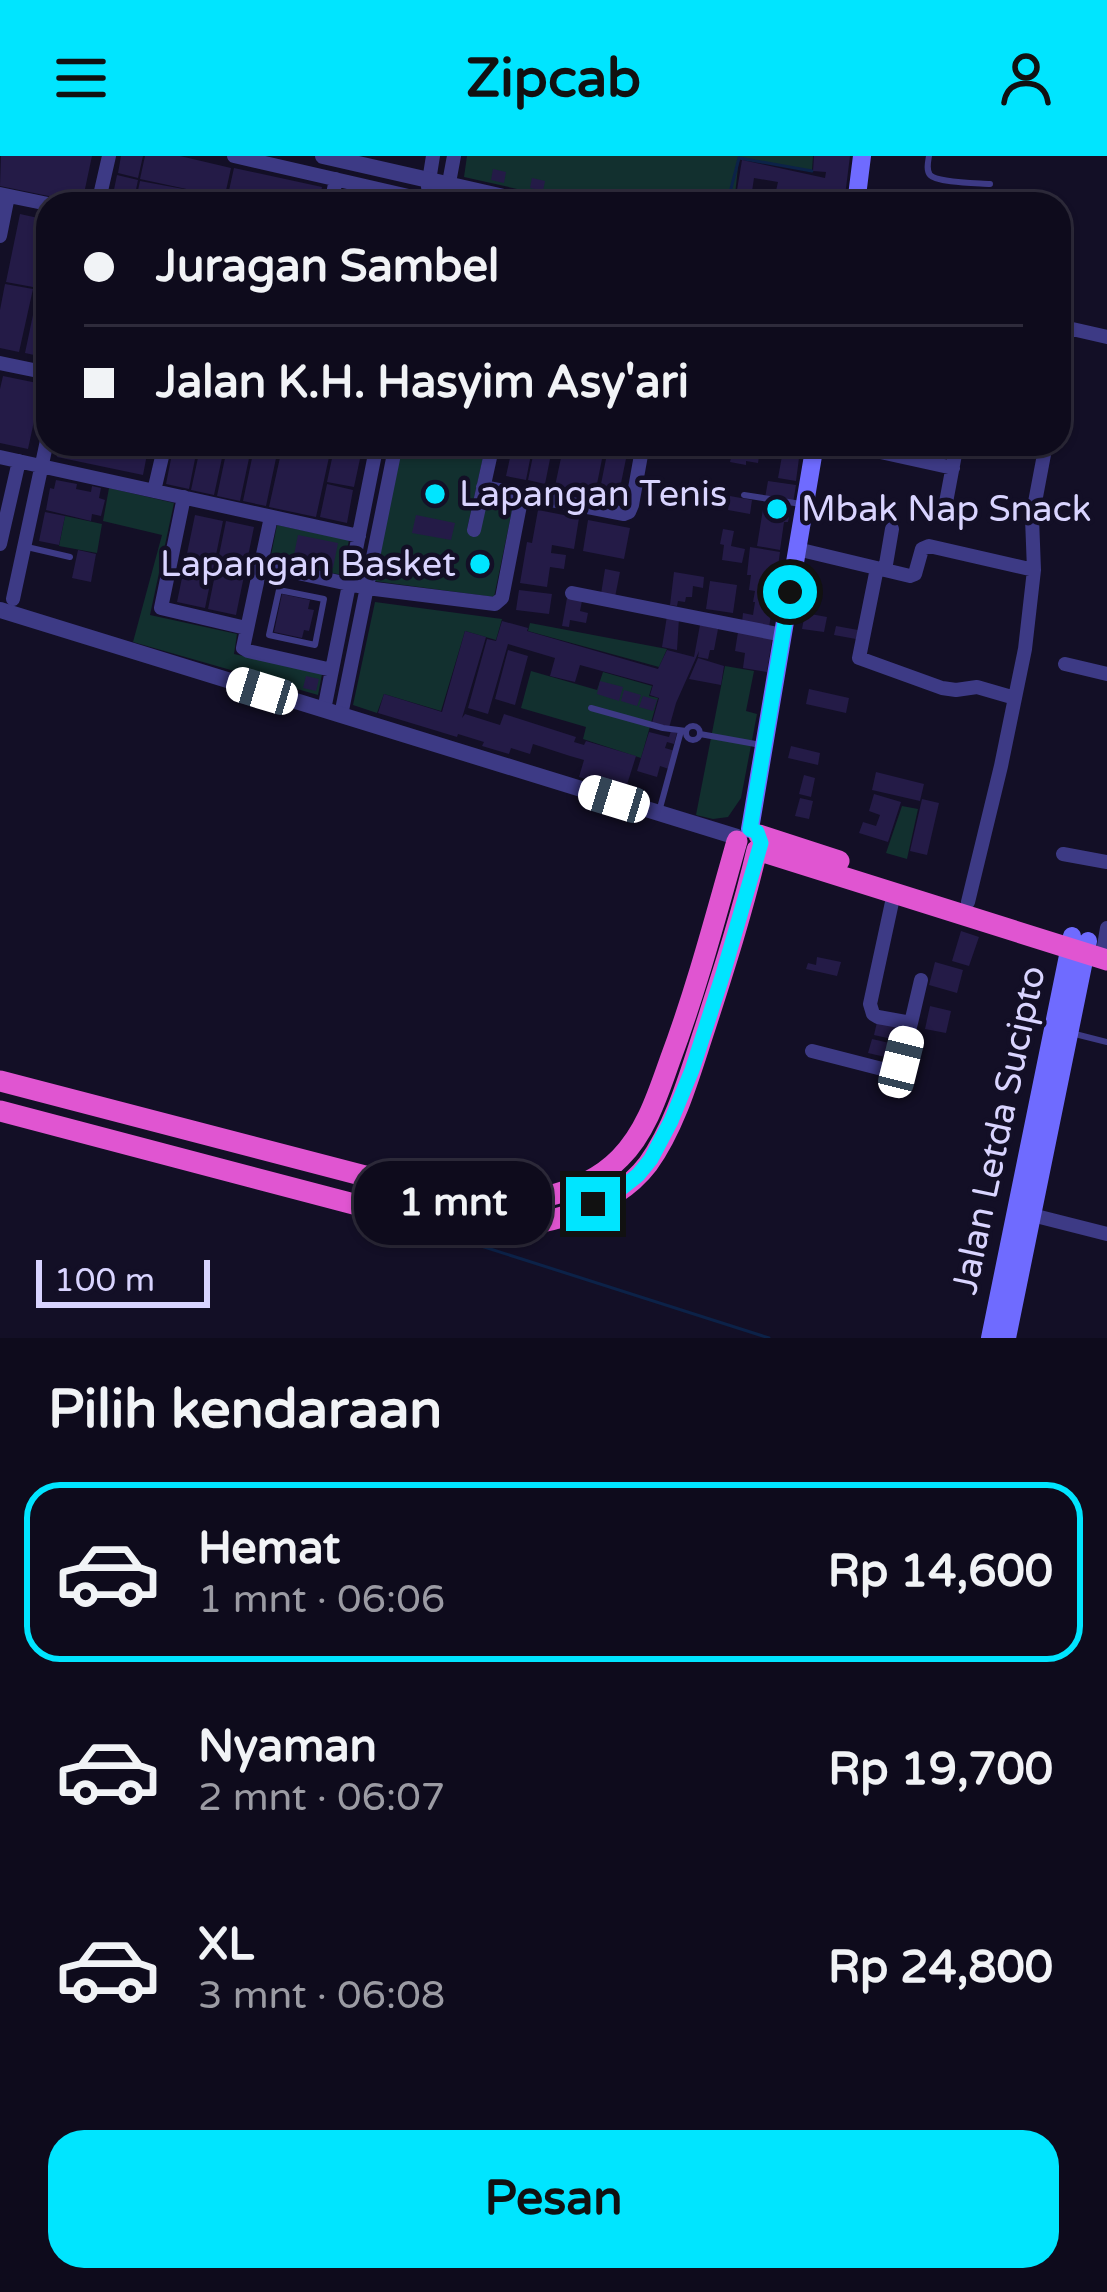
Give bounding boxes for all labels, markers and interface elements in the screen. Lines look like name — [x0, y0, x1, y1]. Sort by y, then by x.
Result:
icon: menu — [48, 45, 114, 111]
icon: person — [993, 45, 1059, 111]
text: Zipcab — [466, 46, 641, 111]
text: Juragan Sambel — [156, 240, 499, 294]
text: Jalan K.H. Hasyim Asy'ari — [156, 356, 689, 410]
place label: Lapangan Tenis — [459, 473, 727, 516]
marker: Lapangan Tenis — [422, 481, 448, 507]
place label: Mbak Nap Snack — [801, 488, 1091, 531]
marker: Mbak Nap Snack — [764, 496, 790, 522]
place label: Lapangan Basket — [160, 543, 456, 586]
marker: Lapangan Basket — [467, 551, 493, 577]
route start — [763, 565, 817, 619]
car — [222, 663, 302, 719]
car — [574, 771, 654, 827]
street label: Jalan Letda Sucipto — [943, 962, 1055, 1298]
car — [875, 1023, 927, 1101]
callout: 1 mnt — [353, 1162, 551, 1246]
route end — [566, 1177, 620, 1231]
text: 1 mnt — [399, 1179, 507, 1226]
scale bar — [36, 1254, 210, 1307]
text: 100 m — [54, 1261, 155, 1300]
text: Pilih kendaraan — [48, 1377, 442, 1442]
icon: car — [54, 1518, 162, 1626]
text: Hemat — [198, 1522, 340, 1576]
text: Rp 14,600 — [828, 1545, 1053, 1599]
text: 1 mnt · 06:06 — [198, 1576, 445, 1623]
icon: car — [54, 1716, 162, 1824]
text: Nyaman — [198, 1720, 377, 1774]
text: Rp 19,700 — [828, 1743, 1053, 1797]
text: 2 mnt · 06:07 — [198, 1774, 445, 1821]
icon: car — [54, 1914, 162, 2022]
text: XL — [198, 1918, 254, 1972]
text: Rp 24,800 — [828, 1941, 1053, 1995]
text: 3 mnt · 06:08 — [198, 1972, 445, 2019]
button: Pesan — [48, 2130, 1059, 2268]

